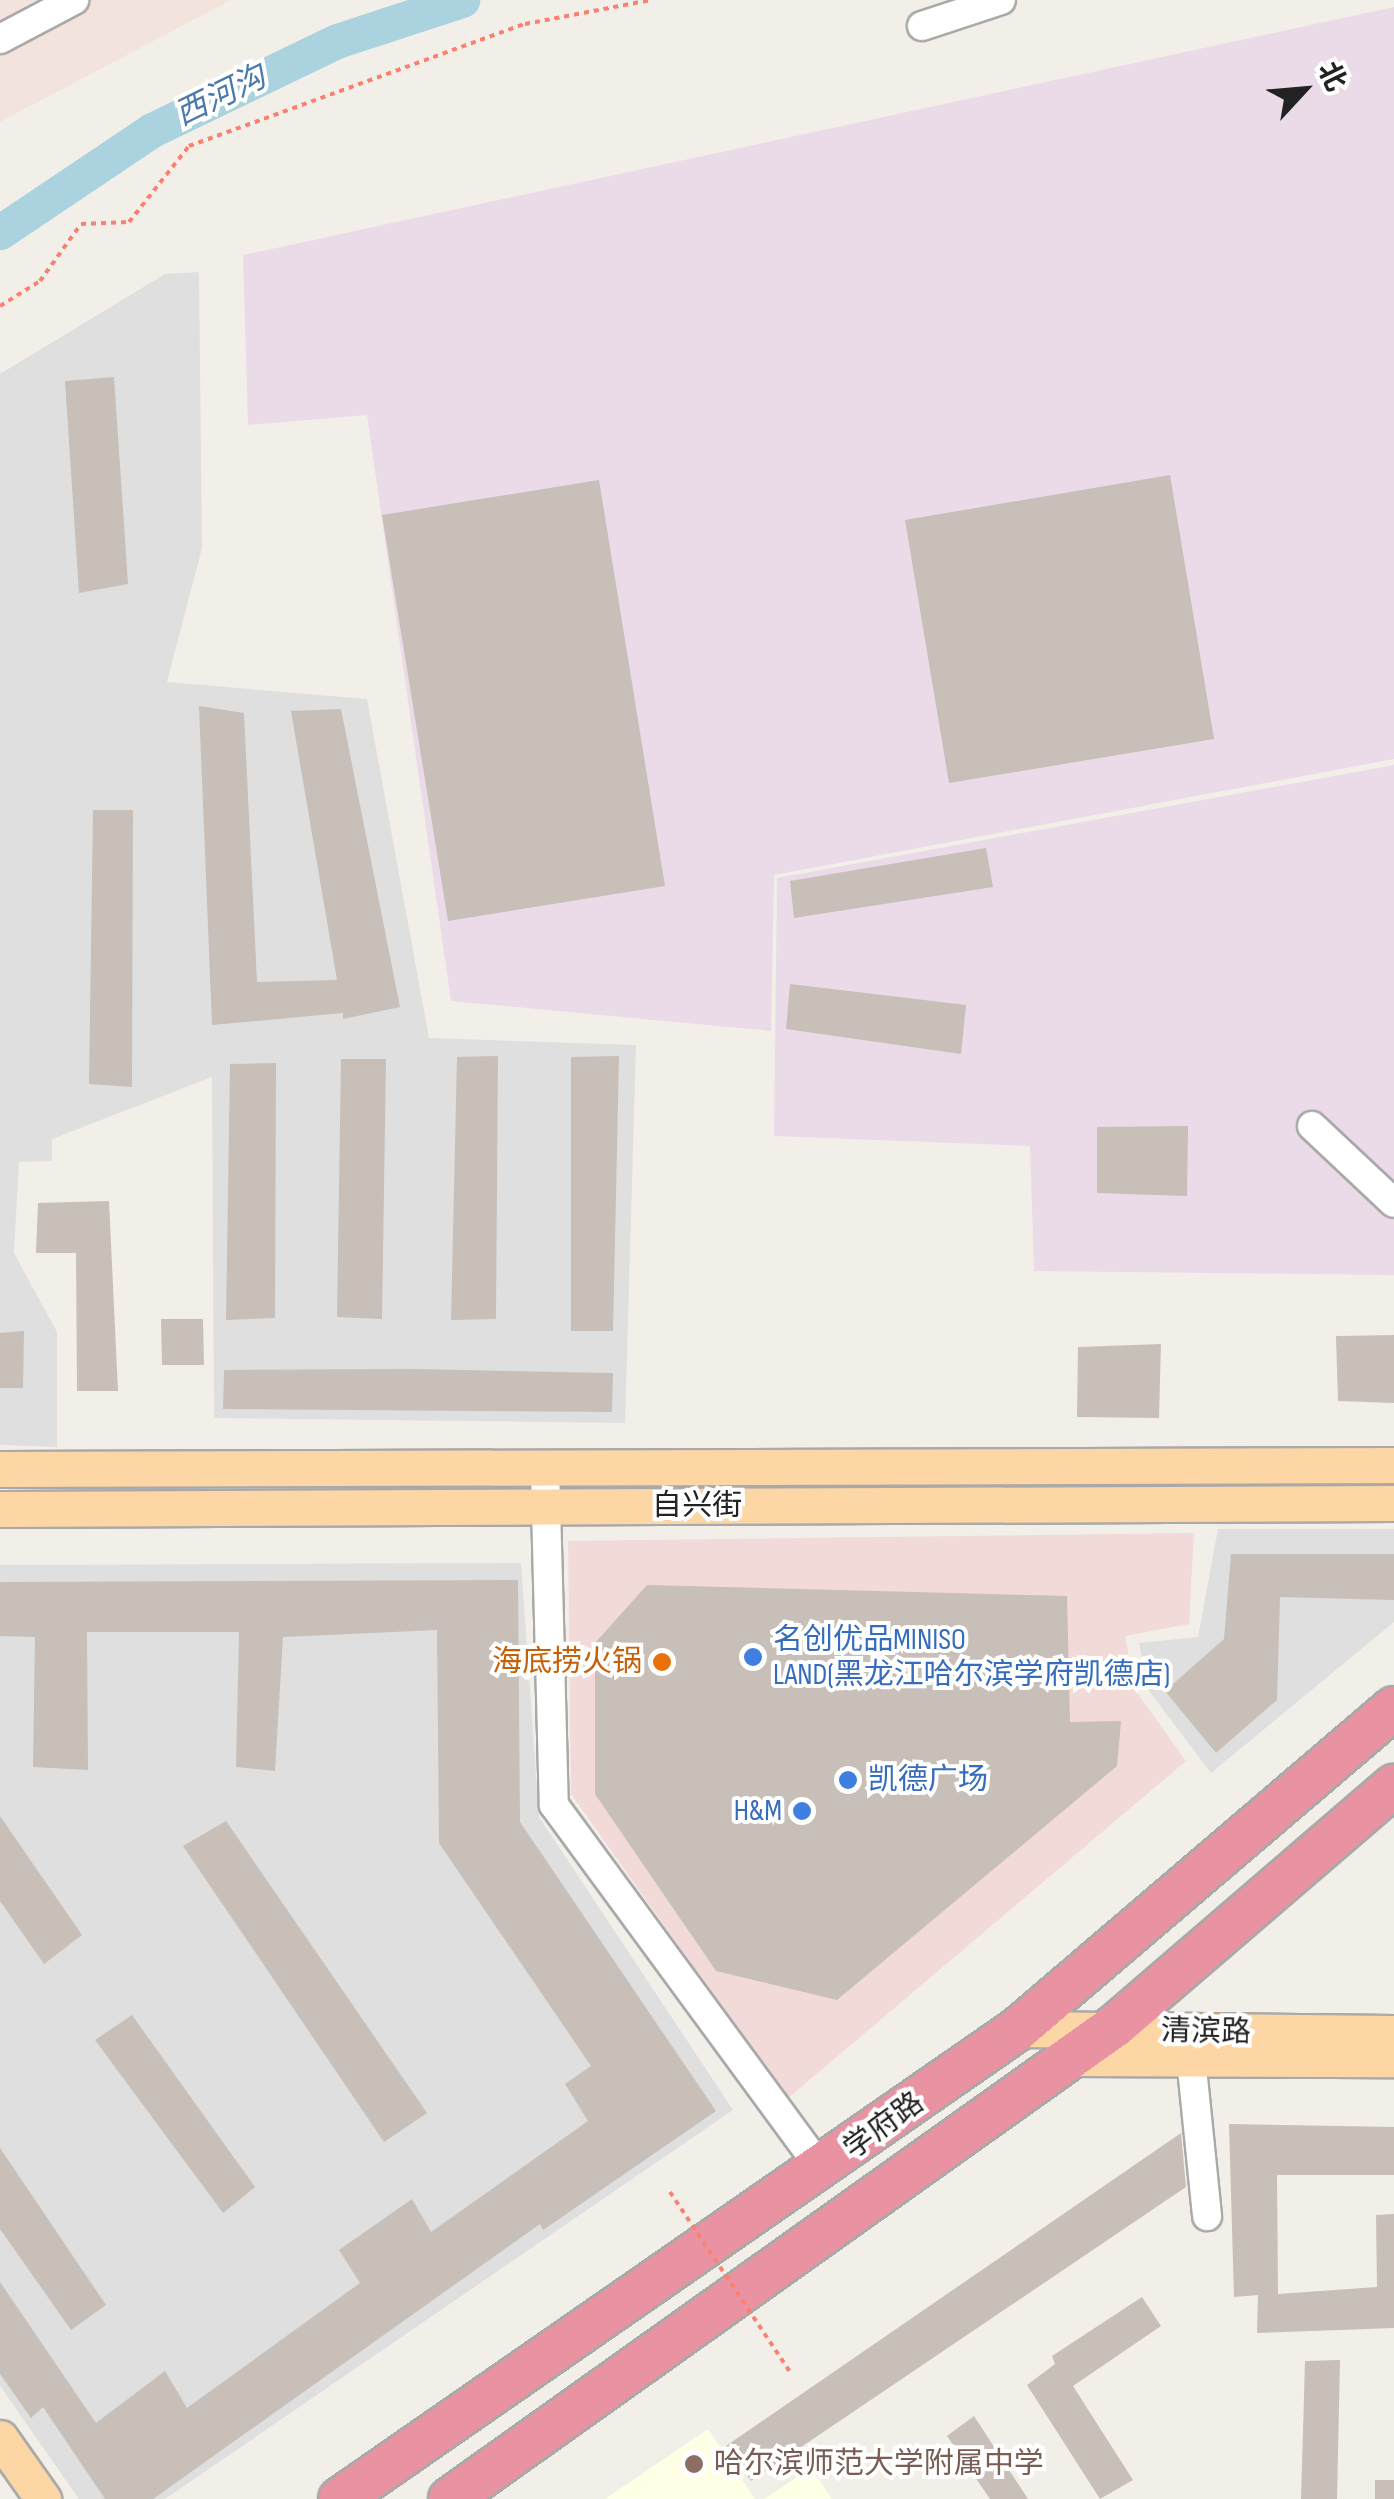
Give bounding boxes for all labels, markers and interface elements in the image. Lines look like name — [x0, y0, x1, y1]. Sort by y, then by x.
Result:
north arrow — [1254, 40, 1354, 140]
text: 北 — [1310, 57, 1352, 96]
water label: 西河沟 — [169, 59, 273, 135]
street label: 自兴街 — [652, 1488, 742, 1524]
place label: 名创优品MINISO LAND(黑龙江哈尔滨学府凯德店) — [773, 1622, 1170, 1692]
place label: 海底捞火锅 — [492, 1644, 642, 1680]
marker: 名创优品MINISO LAND(黑龙江哈尔滨学府凯德店) — [742, 1646, 764, 1668]
marker: 海底捞火锅 — [651, 1651, 673, 1673]
place label: 凯德广场 — [868, 1762, 988, 1798]
marker: 凯德广场 — [837, 1769, 859, 1791]
place label: H&M — [734, 1793, 782, 1829]
marker: H&M — [791, 1800, 813, 1822]
street label: 清滨路 — [1161, 2013, 1251, 2051]
street label: 学府路 — [837, 2085, 931, 2167]
place label: 哈尔滨师范大学附属中学 — [714, 2446, 1044, 2482]
marker: 哈尔滨师范大学附属中学 — [683, 2453, 705, 2475]

